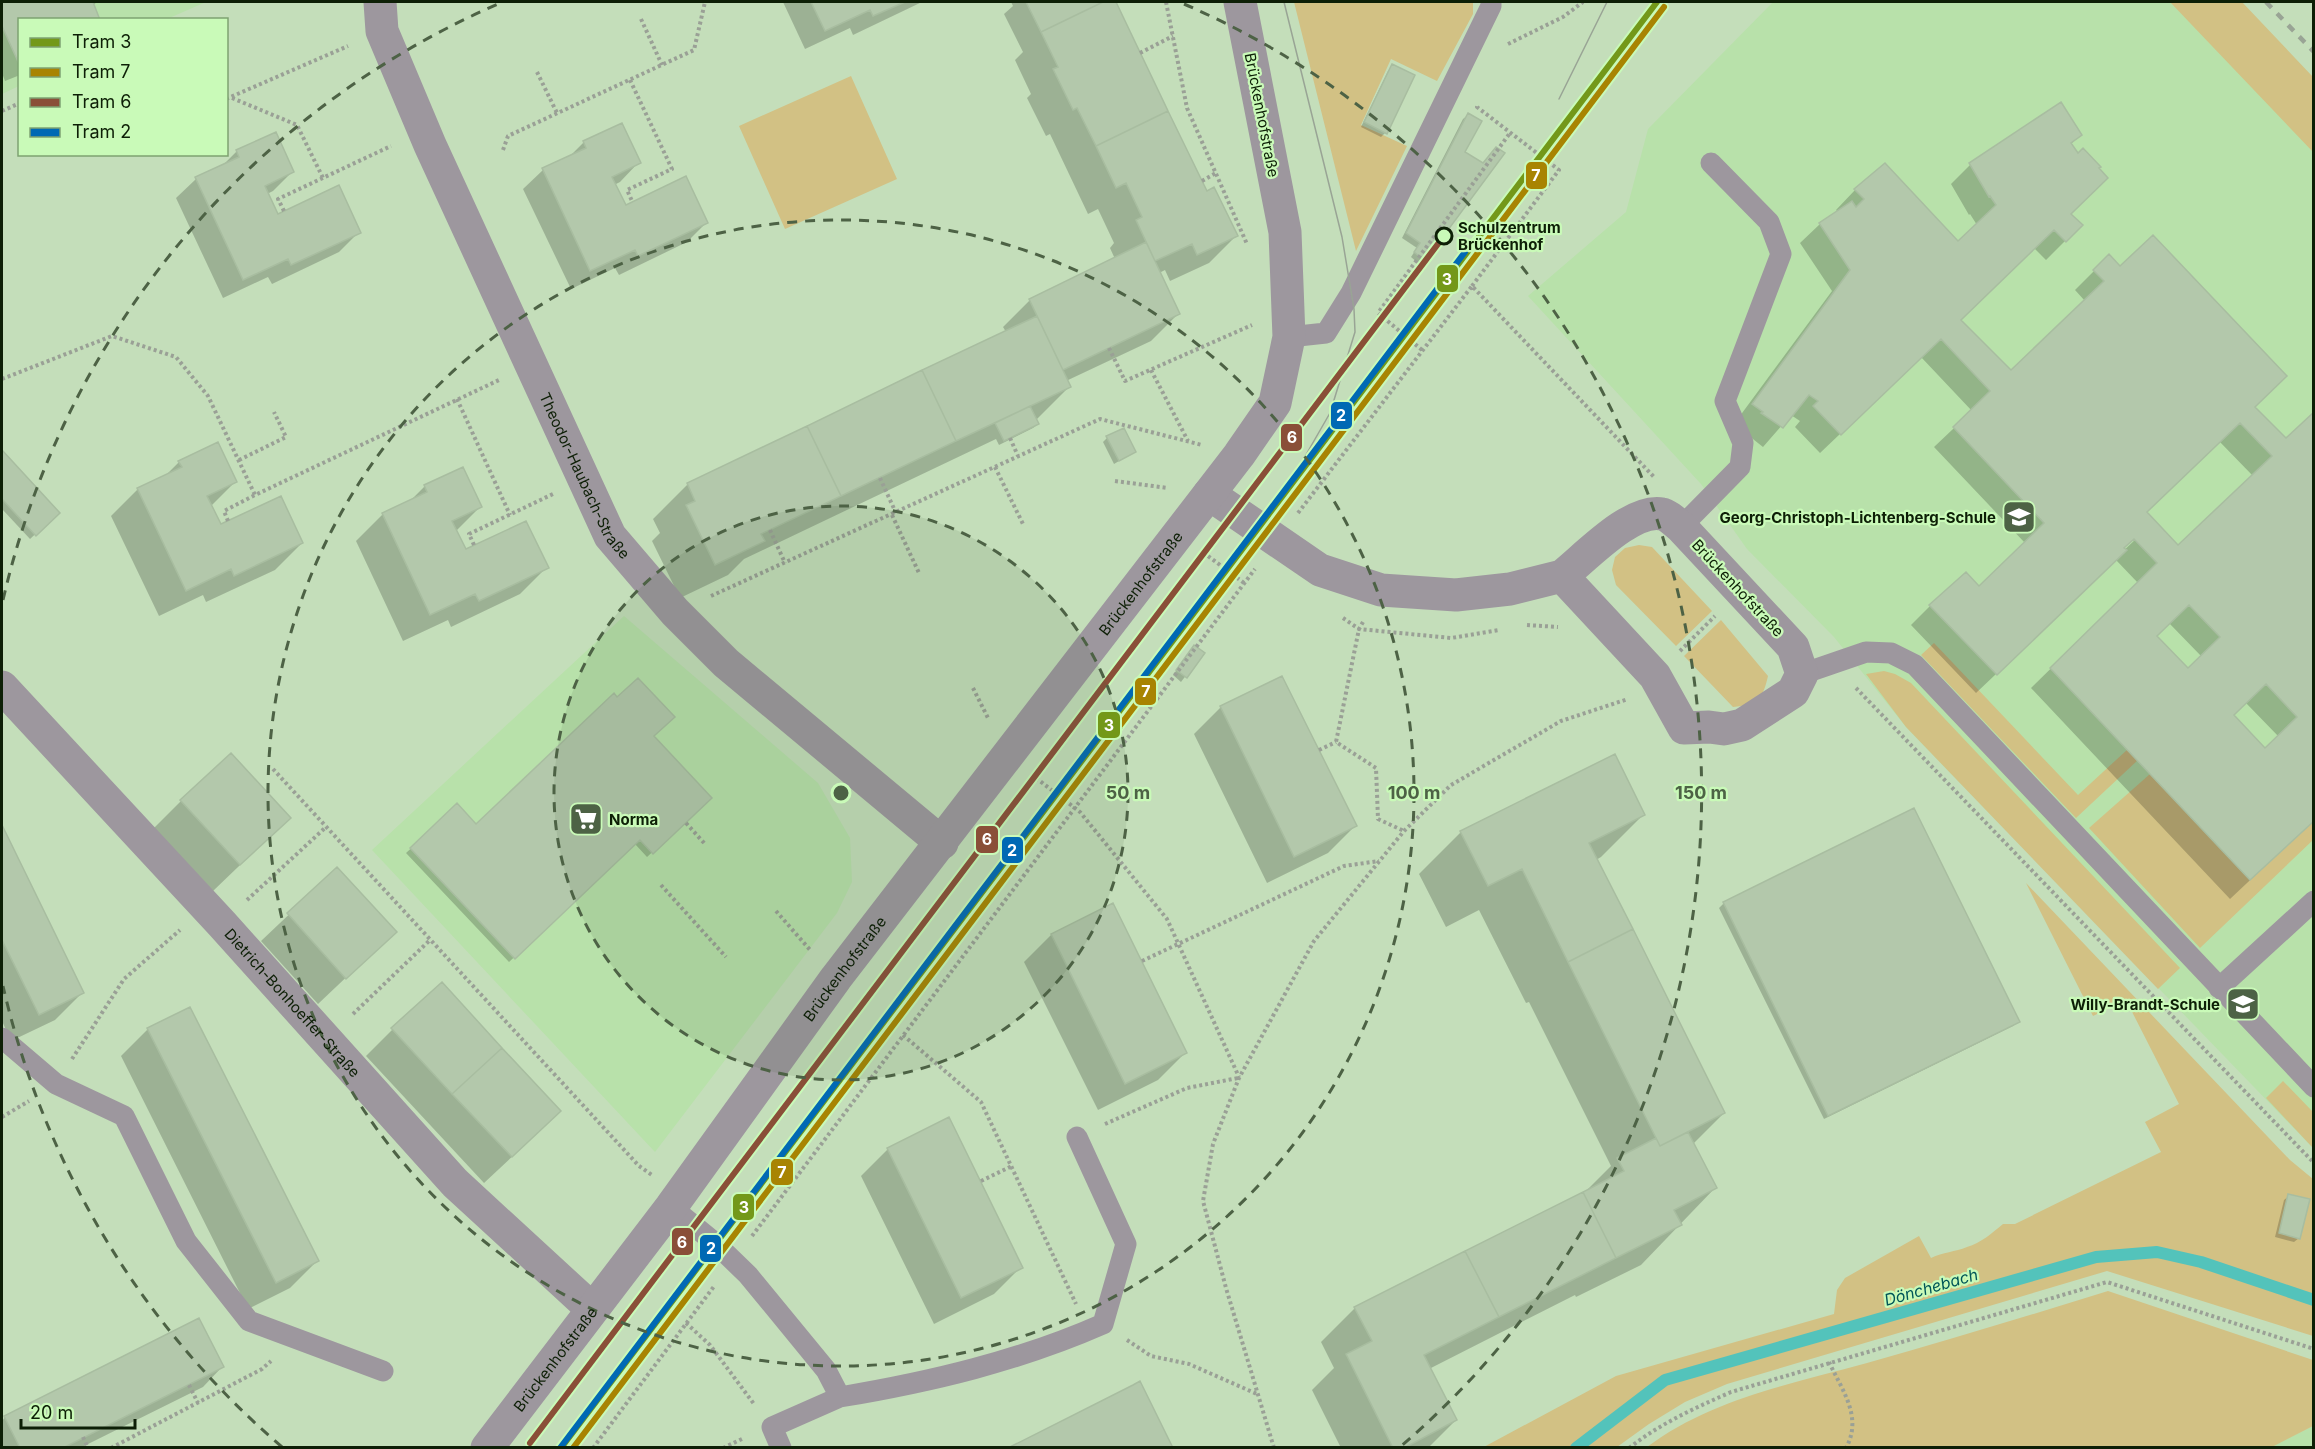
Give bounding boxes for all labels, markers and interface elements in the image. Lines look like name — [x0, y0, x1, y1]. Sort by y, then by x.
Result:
legend — [18, 18, 228, 156]
text: Tram 3 — [72, 31, 131, 52]
street label: Brückenhofstraße — [1241, 51, 1283, 179]
text: Tram 7 — [72, 61, 131, 82]
text: Tram 6 — [72, 91, 131, 112]
text: Tram 2 — [72, 121, 131, 142]
line badge: 7 — [1525, 161, 1548, 190]
text: 7 — [1531, 165, 1541, 185]
place label: Schulzentrum Brückenhof — [1458, 218, 1561, 254]
marker: Schulzentrum Brückenhof — [1435, 227, 1453, 245]
line badge: 3 — [1436, 264, 1459, 293]
text: 3 — [1442, 269, 1452, 289]
street label: Theodor-Haubach-Straße — [536, 389, 635, 562]
line badge: 2 — [1330, 401, 1353, 430]
text: 2 — [1336, 405, 1346, 425]
line badge: 6 — [1280, 423, 1303, 452]
text: 6 — [1287, 427, 1297, 447]
school or university icon: Georg-Christoph-Lichtenberg-Schule — [2001, 499, 2037, 535]
place label: Georg-Christoph-Lichtenberg-Schule — [1720, 508, 1996, 527]
street label: Brückenhofstraße — [1094, 527, 1186, 639]
street label: Brückenhofstraße — [1688, 535, 1788, 641]
line badge: 7 — [1134, 677, 1157, 706]
text: 7 — [1141, 681, 1151, 701]
line badge: 3 — [1097, 711, 1121, 739]
text: 3 — [1104, 715, 1114, 735]
text: 50 m — [1106, 782, 1150, 803]
text: 100 m — [1388, 782, 1440, 803]
text: 150 m — [1675, 782, 1727, 803]
centre of rings — [831, 783, 851, 803]
supermarket icon: Norma — [568, 801, 604, 837]
place label: Norma — [609, 810, 658, 829]
line badge: 6 — [975, 825, 999, 854]
text: 6 — [982, 829, 992, 849]
line badge: 2 — [1001, 836, 1024, 864]
text: 2 — [1007, 840, 1017, 860]
street label: Brückenhofstraße — [799, 912, 890, 1025]
street label: Dietrich-Bonhoeffer-Straße — [221, 924, 365, 1081]
school or university icon: Willy-Brandt-Schule — [2225, 986, 2261, 1022]
place label: Willy-Brandt-Schule — [2070, 995, 2220, 1014]
line badge: 7 — [770, 1158, 794, 1186]
text: 7 — [777, 1162, 787, 1182]
line badge: 3 — [732, 1193, 755, 1221]
text: 3 — [739, 1197, 749, 1217]
line badge: 6 — [671, 1227, 694, 1256]
text: 6 — [677, 1232, 687, 1252]
line badge: 2 — [699, 1234, 722, 1263]
text: 2 — [706, 1238, 716, 1258]
water label: Dönchebach — [1882, 1264, 1980, 1310]
street label: Brückenhofstraße — [509, 1303, 601, 1415]
scale bar — [21, 1392, 135, 1430]
text: 20 m — [30, 1402, 73, 1423]

